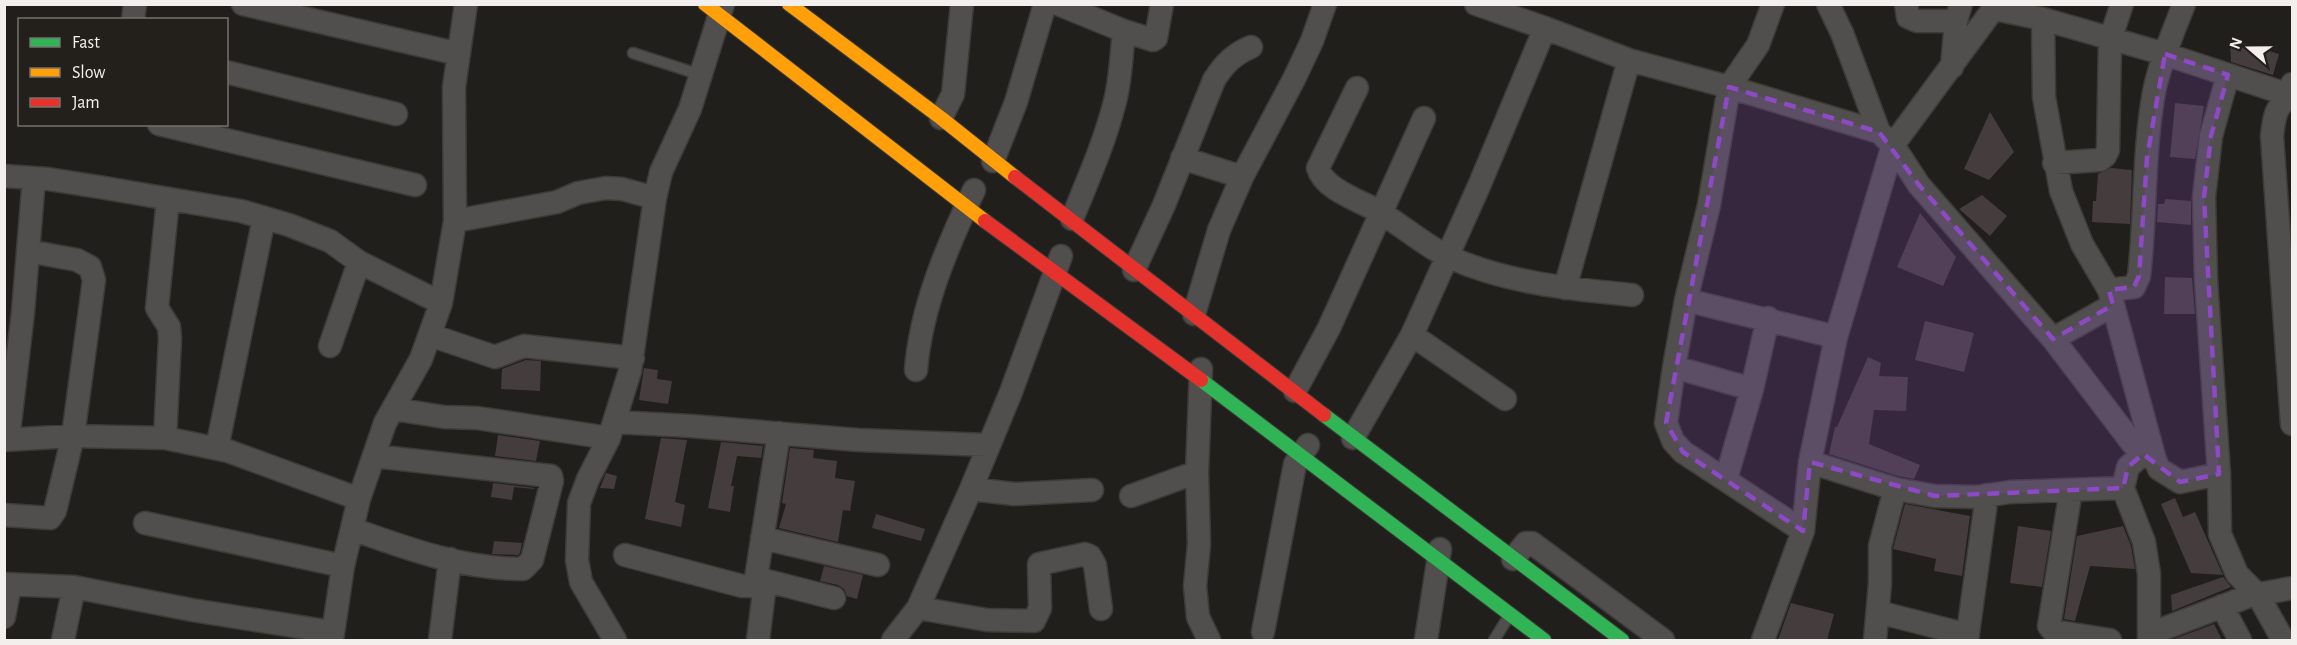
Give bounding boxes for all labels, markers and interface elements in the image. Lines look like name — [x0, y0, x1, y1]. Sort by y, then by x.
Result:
legend — [18, 18, 228, 126]
north arrow — [2219, 18, 2279, 78]
text: Fast — [72, 34, 100, 52]
text: N — [2226, 35, 2245, 51]
text: Slow — [72, 64, 105, 82]
text: Jam — [72, 94, 100, 112]

